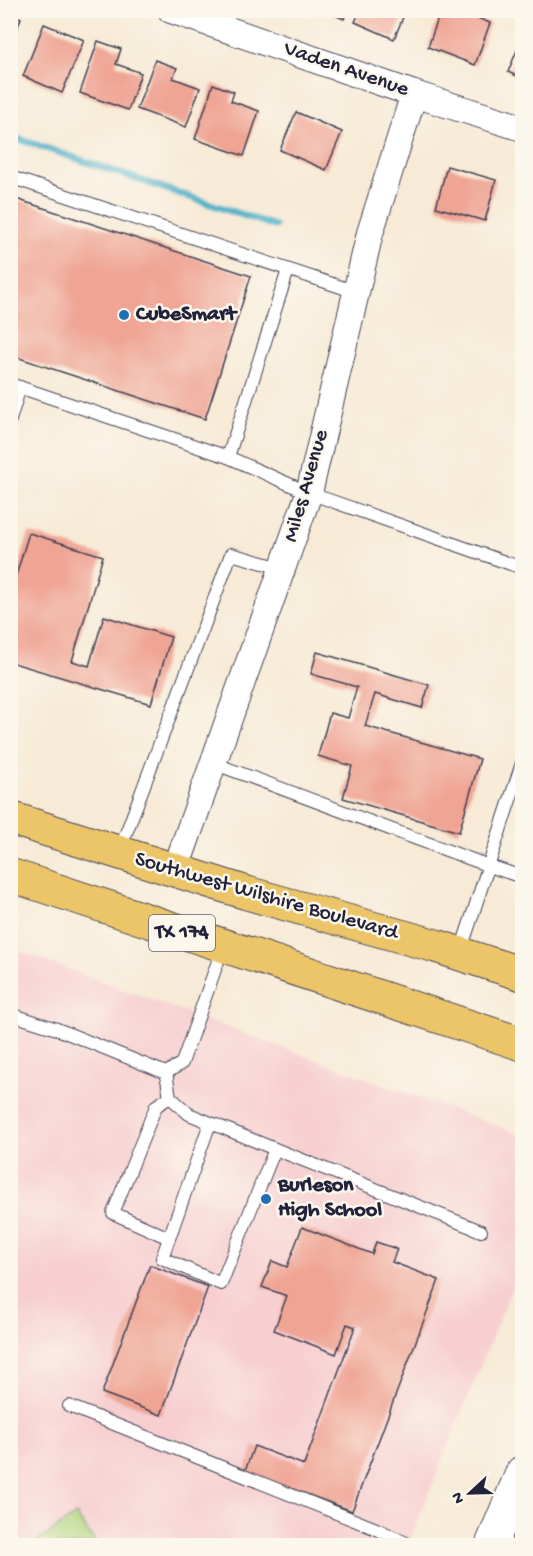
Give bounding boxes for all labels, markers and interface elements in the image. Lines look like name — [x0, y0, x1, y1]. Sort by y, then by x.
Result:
street label: Vaden Avenue — [279, 36, 413, 104]
place label: CubeSmart — [135, 302, 238, 328]
marker: CubeSmart — [117, 308, 131, 322]
street label: Miles Avenue — [279, 426, 336, 545]
street label: Southwest Wilshire Boulevard — [131, 847, 403, 948]
road number: TX 174 — [149, 915, 215, 951]
place label: Burleson High School — [277, 1173, 382, 1224]
marker: Burleson High School — [259, 1192, 273, 1206]
north arrow — [440, 1463, 500, 1523]
text: N — [448, 1488, 470, 1506]

